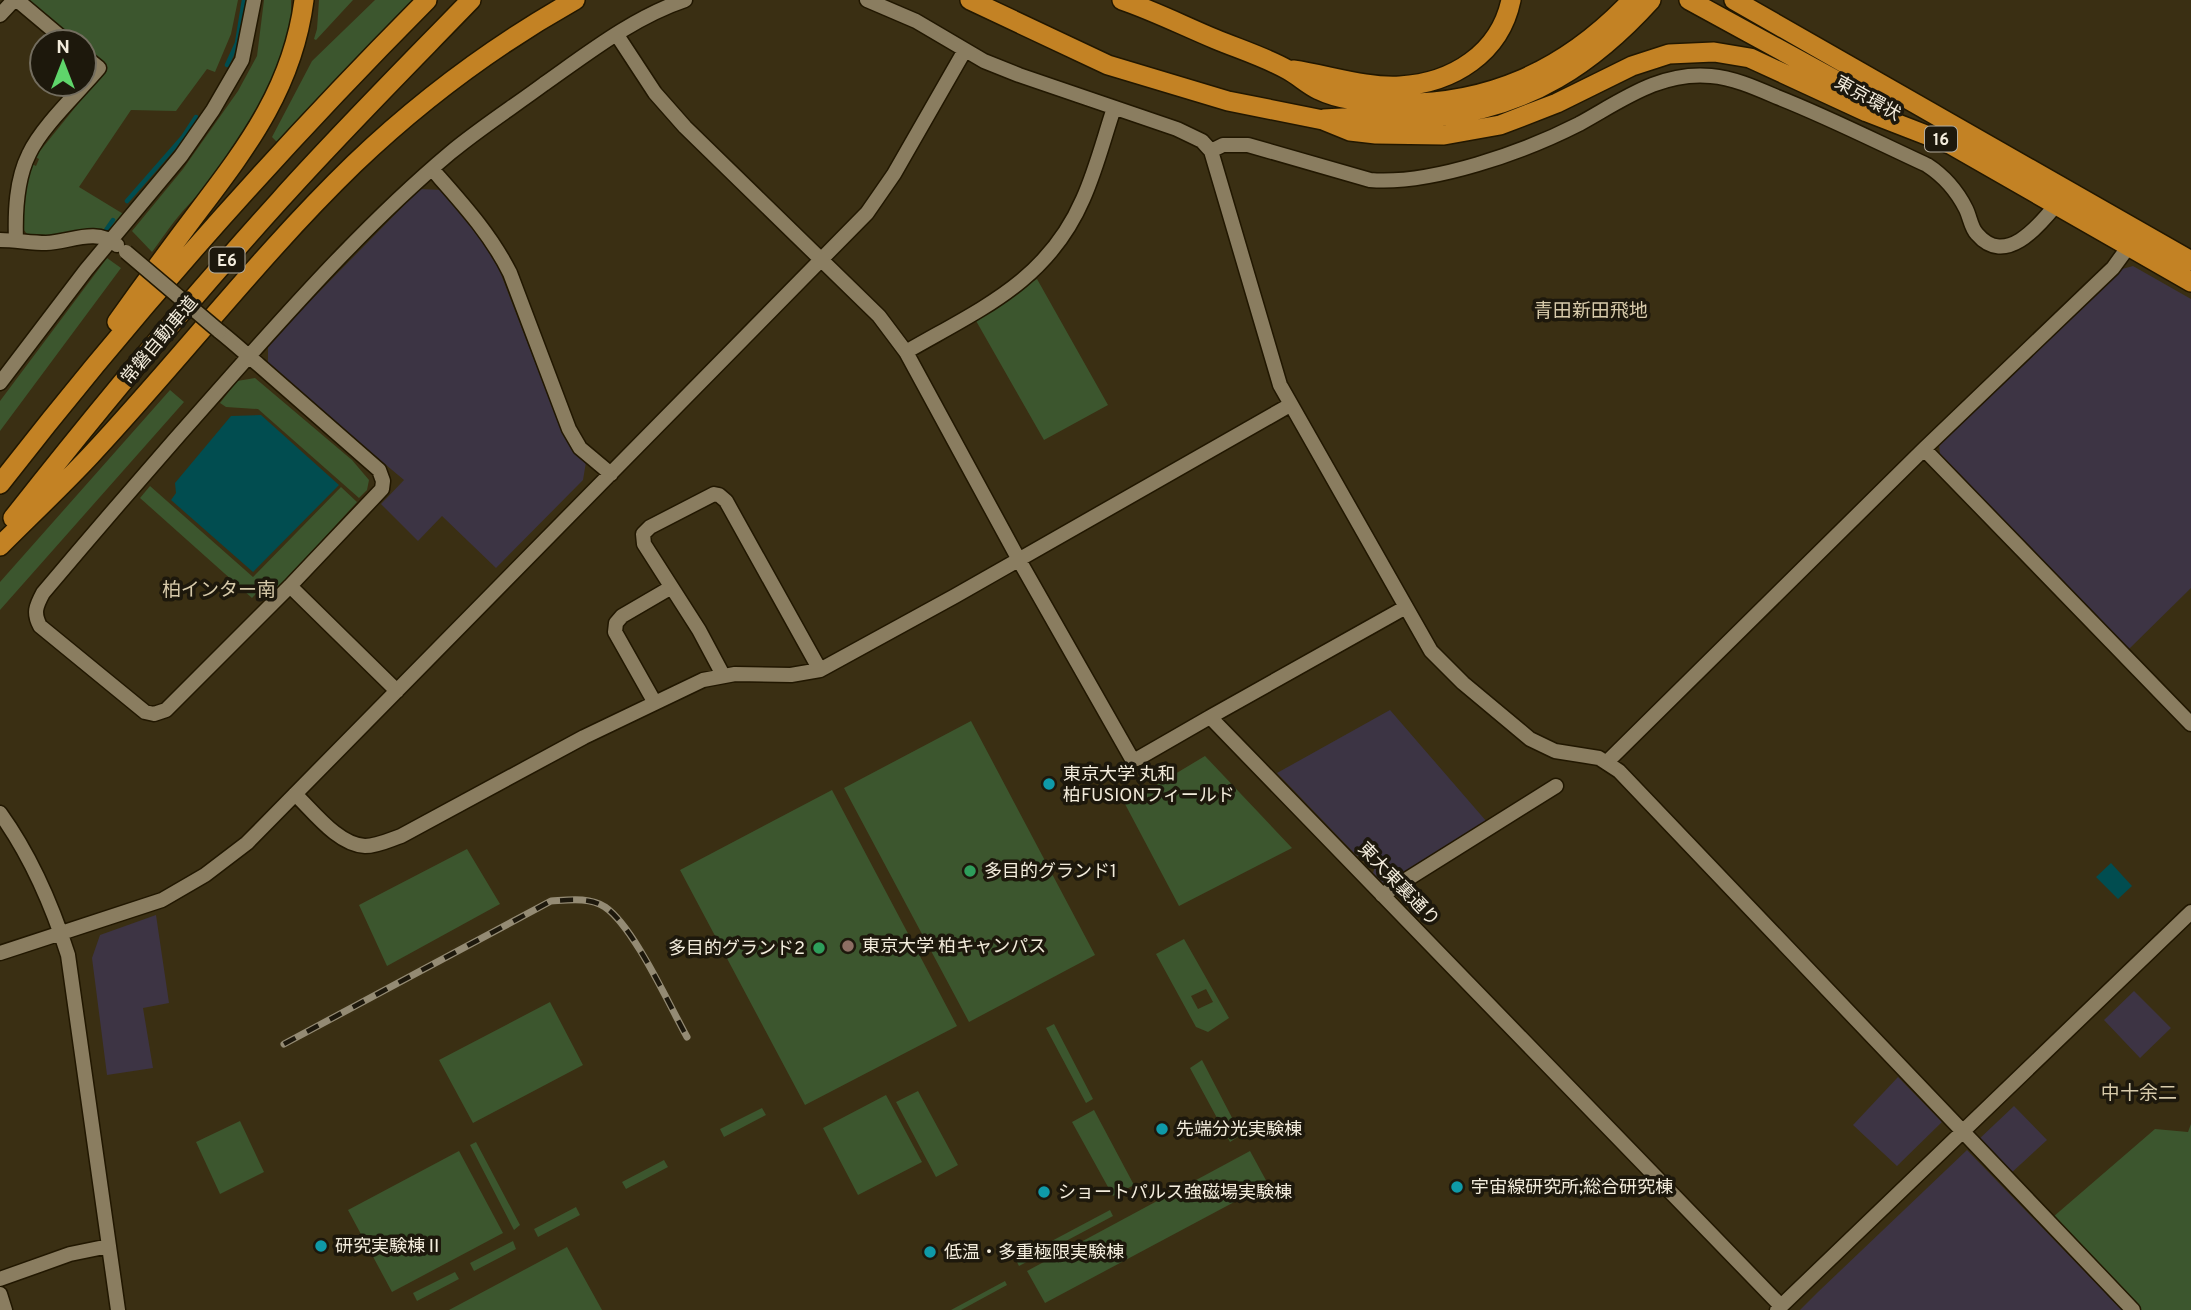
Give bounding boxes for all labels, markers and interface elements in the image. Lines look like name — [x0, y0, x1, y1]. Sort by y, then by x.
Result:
north arrow — [28, 28, 98, 98]
text: N — [56, 36, 70, 60]
street label: 東京環状 — [1830, 72, 1904, 127]
road number: 16 — [1925, 127, 1957, 152]
road number: E6 — [210, 248, 244, 272]
street label: 常磐自動車道 — [117, 292, 204, 390]
district label: 青田新田飛地 — [1534, 300, 1648, 324]
district label: 柏インター南 — [162, 579, 276, 603]
place label: 東京大学 丸和 柏FUSIONフィールド — [1063, 764, 1235, 808]
marker: 東京大学 丸和 柏FUSIONフィールド — [1041, 776, 1057, 792]
street label: 東大東裏通り — [1352, 838, 1444, 932]
place label: 多目的グランド1 — [984, 861, 1117, 884]
marker: 多目的グランド1 — [962, 863, 978, 879]
place label: 東京大学 柏キャンパス — [862, 936, 1046, 959]
place label: 多目的グランド2 — [668, 938, 805, 961]
marker: 東京大学 柏キャンパス — [840, 938, 856, 954]
marker: 多目的グランド2 — [811, 940, 827, 956]
district label: 中十余二 — [2101, 1082, 2177, 1106]
place label: 先端分光実験棟 — [1176, 1119, 1302, 1142]
marker: 先端分光実験棟 — [1154, 1121, 1170, 1137]
place label: 宇宙線研究所;総合研究棟 — [1471, 1177, 1673, 1200]
marker: 宇宙線研究所;総合研究棟 — [1449, 1179, 1465, 1195]
place label: ショートパルス強磁場実験棟 — [1058, 1182, 1292, 1205]
marker: ショートパルス強磁場実験棟 — [1036, 1184, 1052, 1200]
place label: 研究実験棟Ⅱ — [335, 1236, 443, 1259]
marker: 研究実験棟Ⅱ — [313, 1238, 329, 1254]
place label: 低温・多重極限実験棟 — [944, 1242, 1124, 1265]
marker: 低温・多重極限実験棟 — [922, 1244, 938, 1260]

